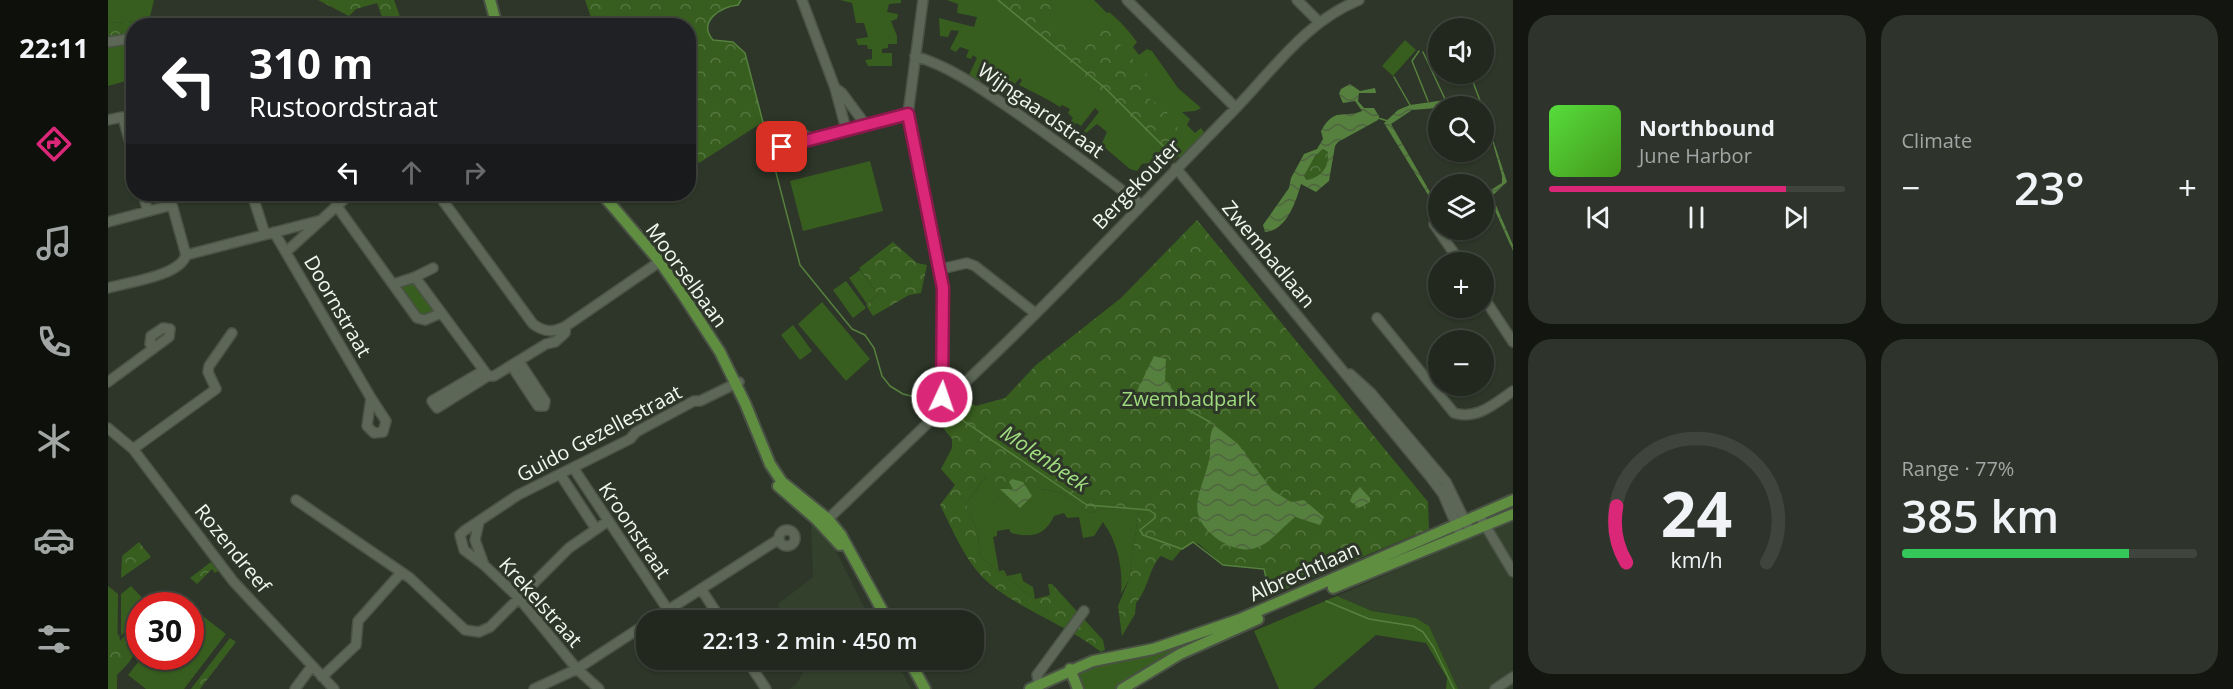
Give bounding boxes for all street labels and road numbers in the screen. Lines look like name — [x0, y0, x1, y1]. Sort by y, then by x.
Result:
street label: Wijngaardstraat — [972, 56, 1110, 164]
street label: Bergekouter — [1086, 133, 1186, 235]
street label: Zwembadlaan — [1216, 195, 1322, 313]
street label: Moorselbaan — [640, 217, 734, 333]
street label: Doornstraat — [298, 250, 378, 362]
street label: Guido Gezellestraat — [512, 378, 686, 488]
street label: Kroonstraat — [593, 476, 677, 584]
street label: Rozendreef — [189, 498, 278, 599]
street label: Albrechtlaan — [1245, 535, 1363, 607]
street label: Krekelstraat — [493, 551, 589, 653]

